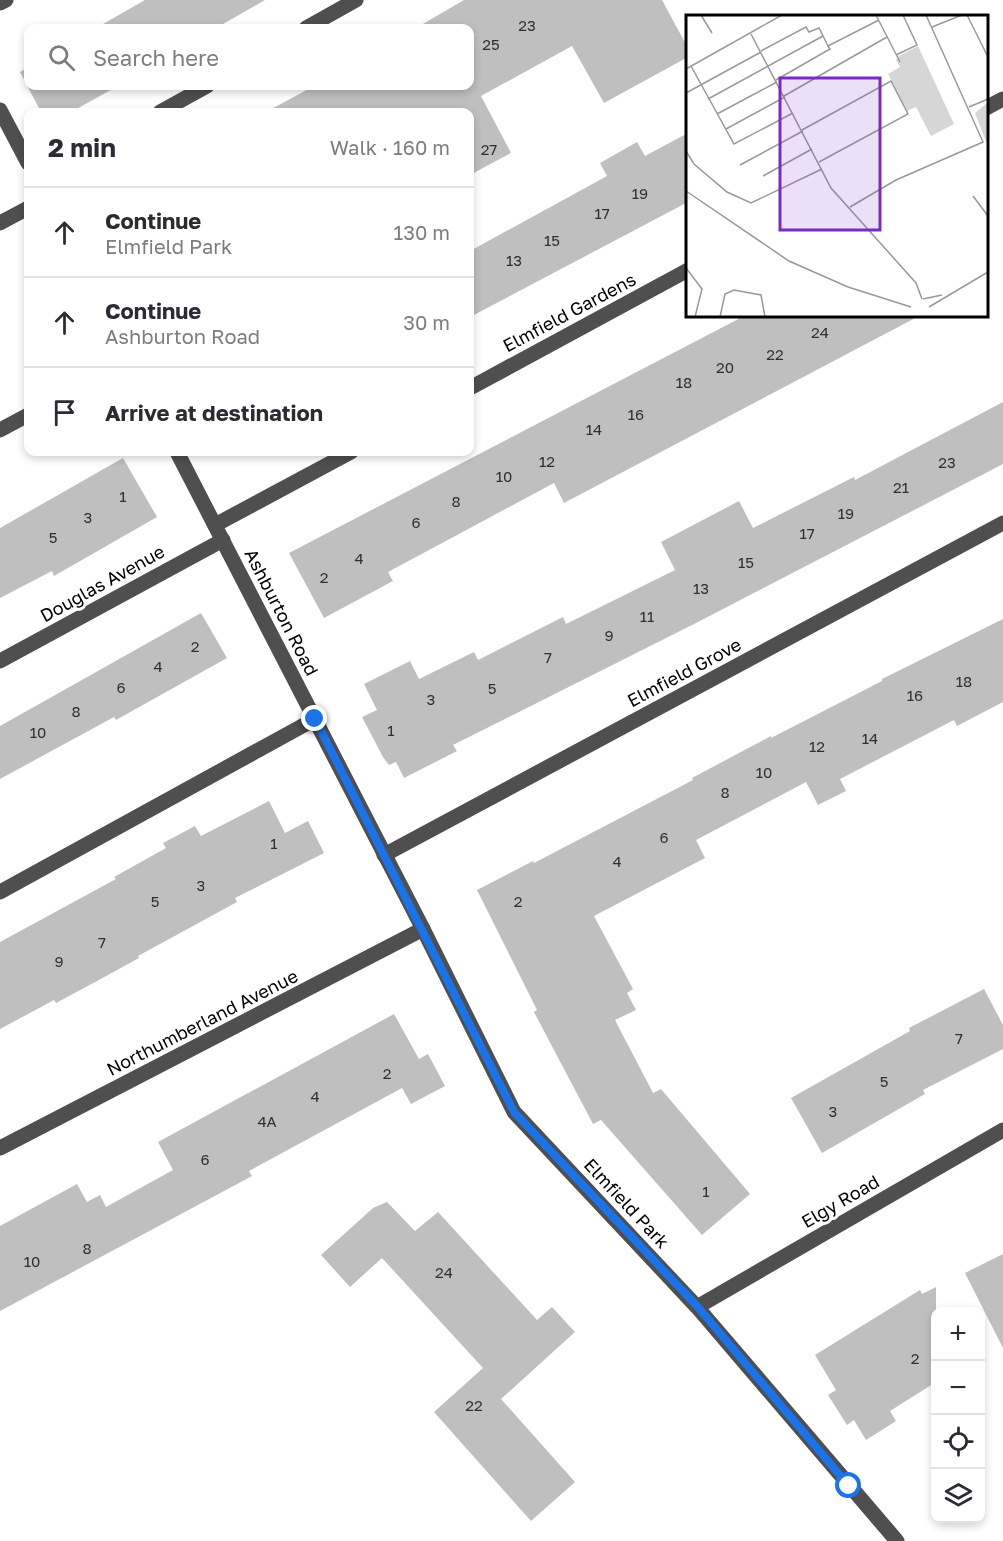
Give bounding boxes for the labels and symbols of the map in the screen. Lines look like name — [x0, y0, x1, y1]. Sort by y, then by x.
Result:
inset map — [686, 15, 988, 316]
house number: 23 — [518, 16, 536, 34]
house number: 25 — [482, 35, 500, 53]
house number: 27 — [481, 140, 497, 158]
house number: 19 — [632, 184, 648, 202]
house number: 17 — [594, 204, 610, 222]
house number: 15 — [544, 231, 560, 249]
house number: 13 — [506, 251, 522, 269]
street label: Elmfield Gardens — [499, 268, 639, 356]
house number: 24 — [811, 323, 829, 341]
house number: 22 — [766, 345, 784, 363]
house number: 20 — [716, 358, 734, 376]
house number: 18 — [676, 373, 692, 391]
house number: 16 — [628, 405, 644, 423]
house number: 14 — [586, 420, 602, 438]
house number: 12 — [539, 452, 555, 470]
house number: 23 — [938, 453, 956, 471]
house number: 10 — [496, 467, 512, 485]
house number: 21 — [893, 478, 909, 496]
house number: 1 — [119, 487, 127, 505]
house number: 8 — [451, 492, 461, 510]
house number: 19 — [838, 504, 854, 522]
house number: 3 — [84, 508, 92, 526]
house number: 6 — [411, 513, 421, 531]
house number: 17 — [799, 524, 815, 542]
house number: 5 — [49, 528, 57, 546]
street label: Douglas Avenue — [36, 540, 168, 626]
street label: Ashburton Road — [241, 545, 323, 679]
house number: 4 — [354, 549, 364, 567]
house number: 15 — [738, 553, 754, 571]
house number: 2 — [320, 568, 328, 586]
house number: 13 — [693, 579, 709, 597]
house number: 11 — [640, 607, 654, 625]
house number: 9 — [604, 626, 614, 644]
street label: Elmfield Grove — [623, 633, 745, 711]
house number: 2 — [191, 637, 199, 655]
house number: 7 — [544, 648, 552, 666]
house number: 4 — [153, 657, 163, 675]
house number: 18 — [956, 672, 972, 690]
house number: 6 — [116, 678, 126, 696]
house number: 5 — [488, 679, 496, 697]
house number: 16 — [907, 686, 923, 704]
house number: 3 — [427, 690, 435, 708]
house number: 8 — [71, 702, 81, 720]
route end — [301, 705, 327, 731]
house number: 1 — [387, 721, 395, 739]
house number: 10 — [30, 723, 46, 741]
house number: 14 — [862, 729, 878, 747]
house number: 12 — [809, 737, 825, 755]
house number: 10 — [756, 763, 772, 781]
house number: 8 — [720, 783, 730, 801]
house number: 6 — [659, 828, 669, 846]
house number: 1 — [270, 834, 278, 852]
house number: 4 — [612, 852, 622, 870]
house number: 3 — [197, 876, 205, 894]
house number: 5 — [151, 892, 159, 910]
house number: 2 — [514, 892, 522, 910]
house number: 7 — [98, 933, 106, 951]
house number: 9 — [54, 952, 64, 970]
street label: Northumberland Avenue — [103, 964, 301, 1080]
house number: 7 — [955, 1029, 963, 1047]
house number: 2 — [383, 1064, 391, 1082]
house number: 5 — [880, 1072, 888, 1090]
house number: 4 — [310, 1087, 320, 1105]
house number: 3 — [829, 1102, 837, 1120]
house number: 4A — [257, 1112, 277, 1130]
house number: 6 — [200, 1150, 210, 1168]
street label: Elmfield Park — [580, 1154, 674, 1252]
street label: Elgy Road — [797, 1170, 883, 1232]
house number: 1 — [702, 1182, 710, 1200]
house number: 8 — [82, 1239, 92, 1257]
house number: 10 — [24, 1252, 40, 1270]
house number: 24 — [435, 1263, 453, 1281]
house number: 2 — [911, 1349, 919, 1367]
house number: 22 — [465, 1396, 483, 1414]
route start — [835, 1472, 861, 1498]

